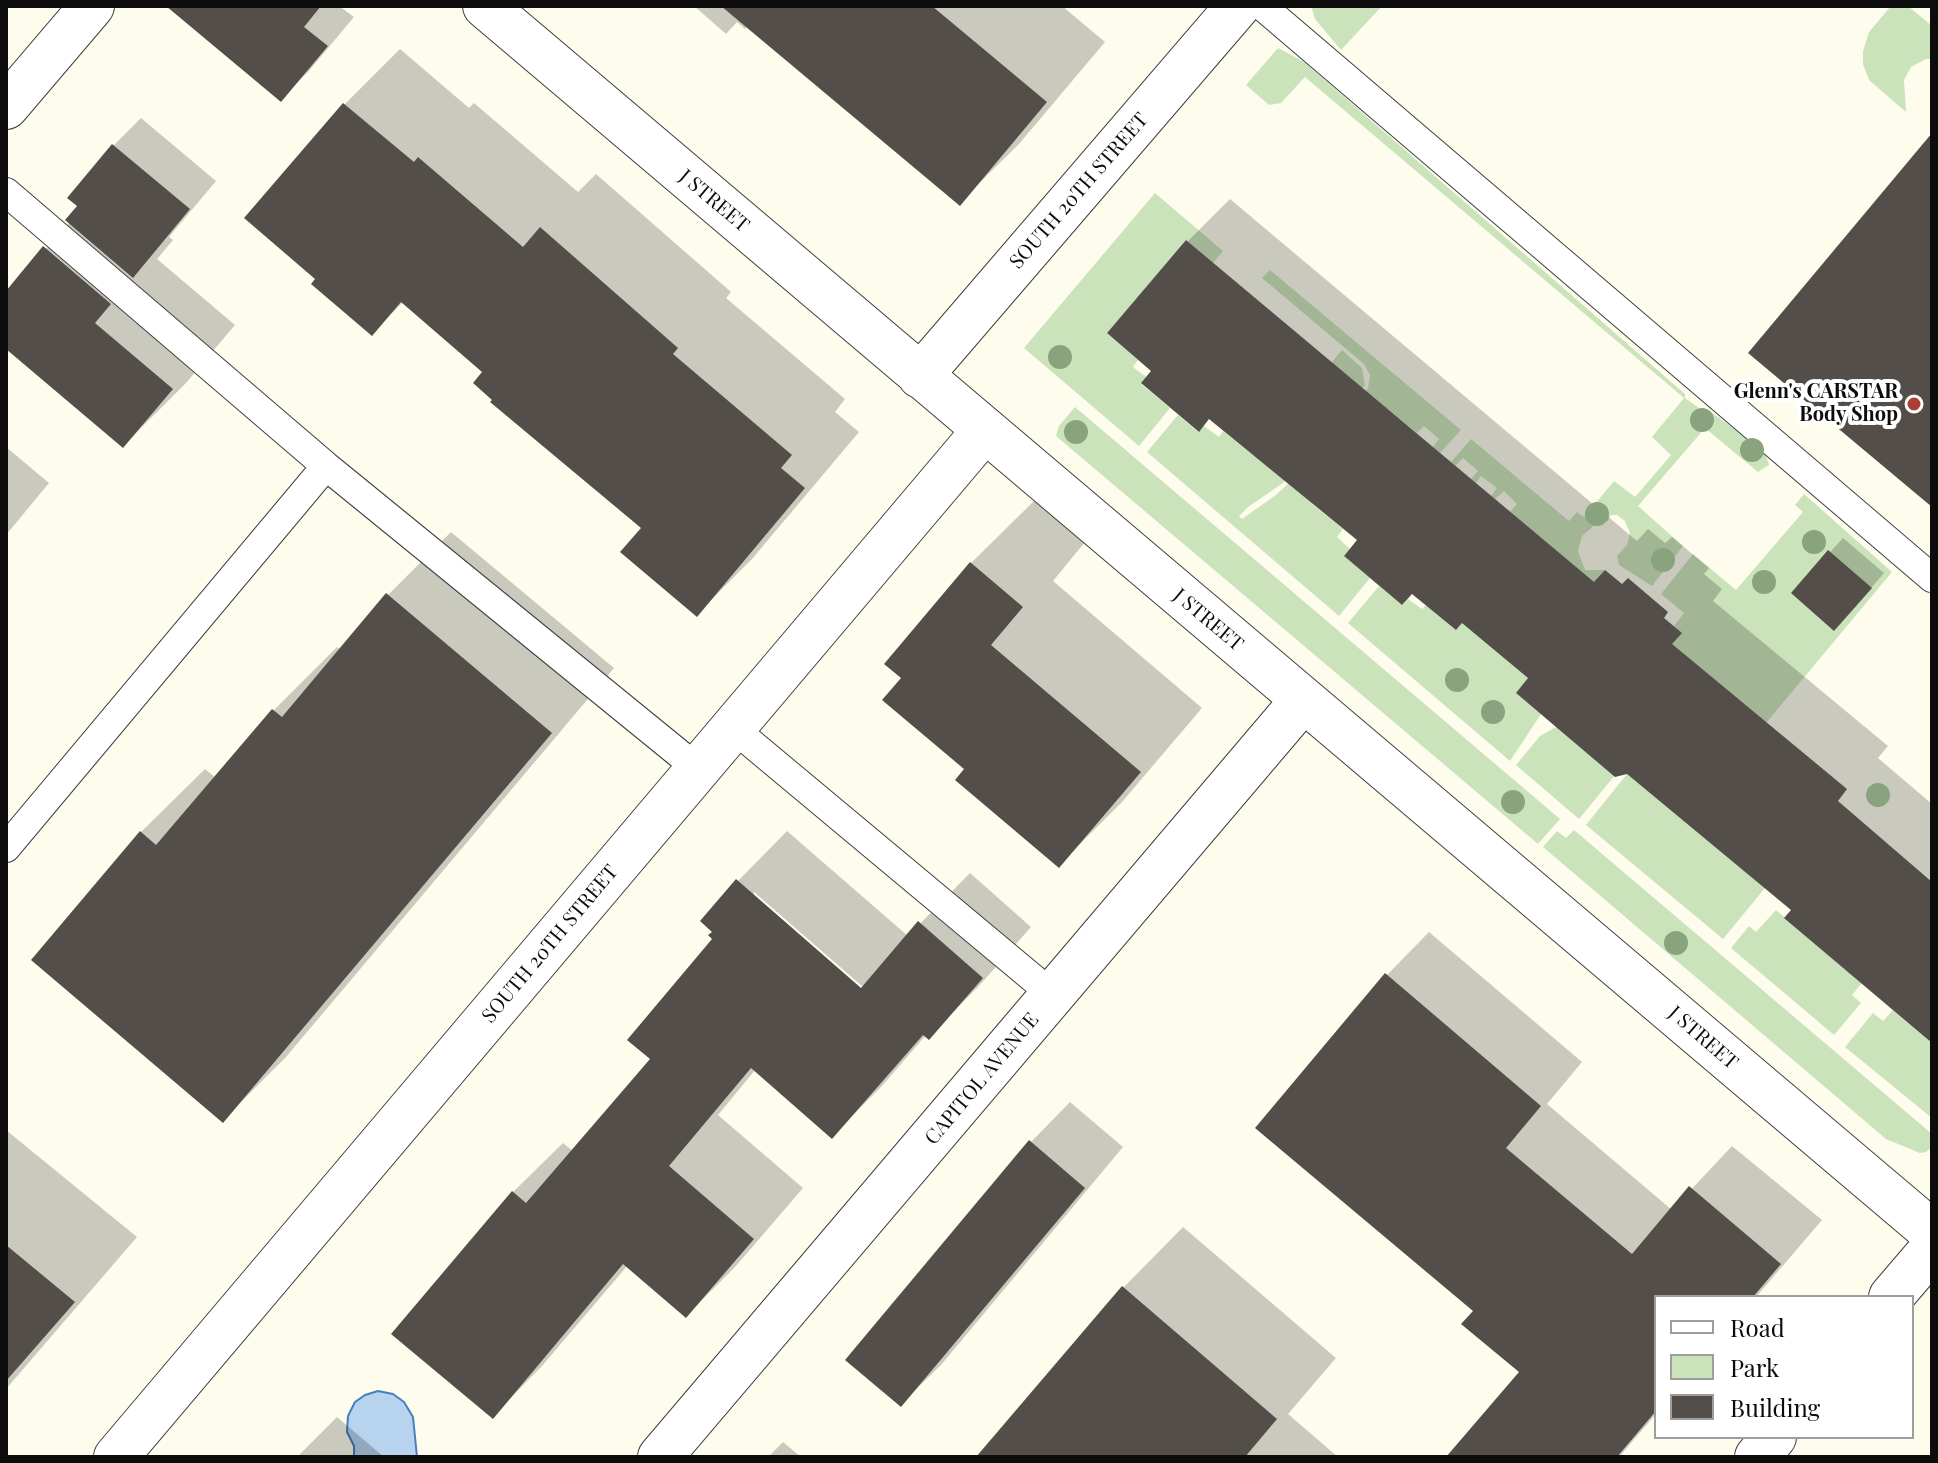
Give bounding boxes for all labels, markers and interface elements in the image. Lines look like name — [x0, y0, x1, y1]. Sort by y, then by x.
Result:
street label: SOUTH 20TH STREET — [1005, 108, 1153, 274]
street label: J STREET — [674, 165, 754, 237]
place label: Glenn's CARSTAR Body Shop — [1734, 380, 1898, 427]
marker: Glenn's CARSTAR Body Shop — [1905, 395, 1923, 413]
street label: J STREET — [1168, 584, 1248, 656]
street label: SOUTH 20TH STREET — [477, 860, 623, 1028]
street label: J STREET — [1663, 1001, 1743, 1075]
street label: CAPITOL AVENUE — [920, 1008, 1044, 1150]
legend — [1654, 1295, 1914, 1439]
text: Road — [1730, 1311, 1785, 1343]
text: Park — [1730, 1351, 1779, 1383]
text: Building — [1730, 1391, 1820, 1423]

